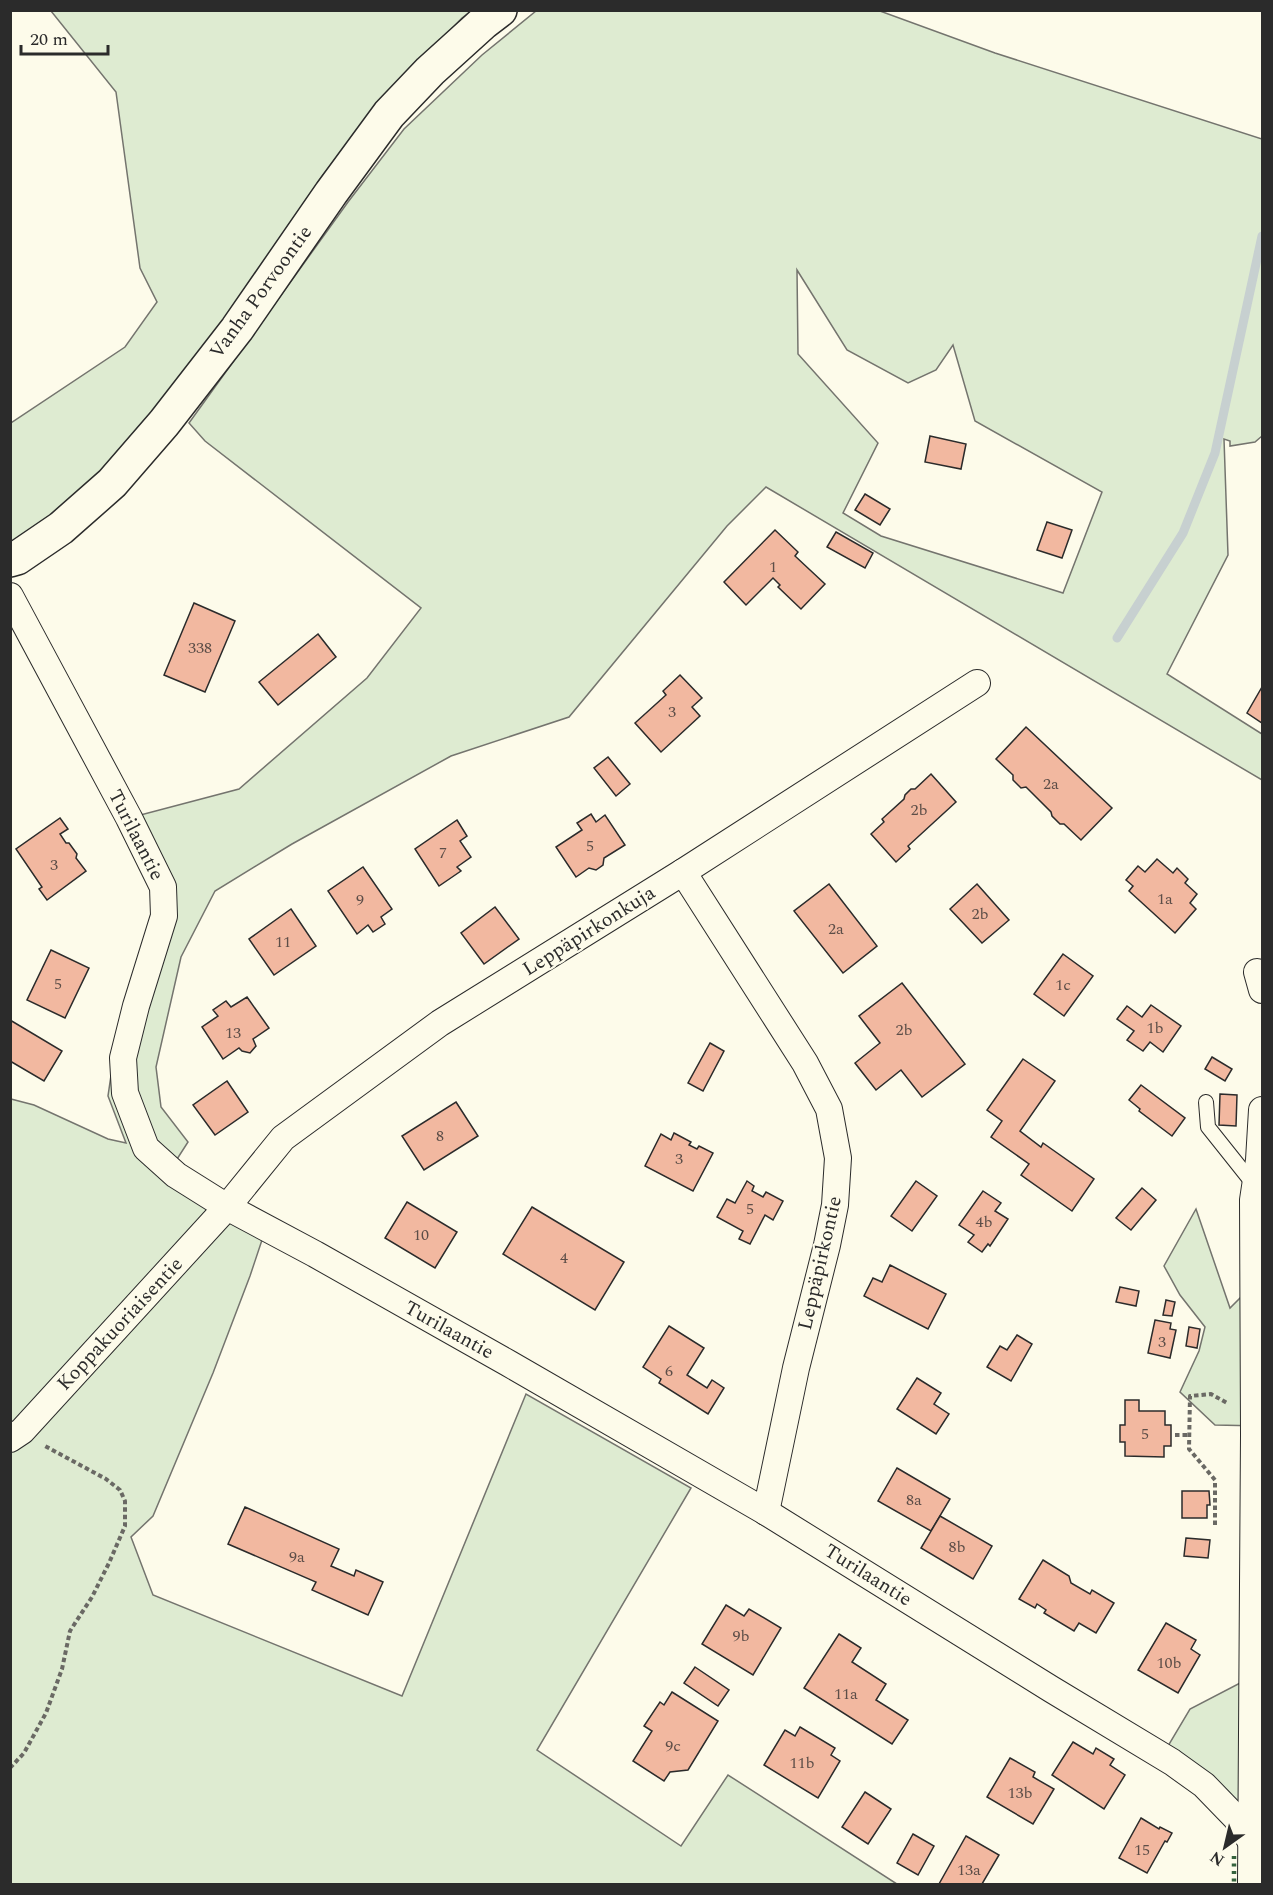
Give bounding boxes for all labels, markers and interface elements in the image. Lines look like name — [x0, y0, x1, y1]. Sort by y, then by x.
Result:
scale bar — [21, 18, 108, 56]
text: 20 m — [30, 26, 68, 53]
street label: Vanha Porvoontie — [202, 219, 320, 365]
house number: 1 — [769, 555, 777, 579]
house number: 338 — [188, 636, 212, 660]
house number: 3 — [668, 700, 676, 724]
house number: 2a — [1043, 772, 1059, 796]
street label: Turilaantie — [100, 784, 172, 886]
house number: 2b — [911, 798, 928, 822]
house number: 5 — [586, 834, 594, 858]
house number: 7 — [439, 841, 447, 865]
house number: 3 — [50, 853, 58, 877]
street label: Leppäpirkonkuja — [517, 878, 662, 984]
house number: 1a — [1157, 887, 1173, 911]
house number: 9 — [356, 888, 364, 912]
house number: 2b — [972, 902, 989, 926]
house number: 2a — [828, 917, 844, 941]
house number: 11 — [275, 930, 291, 954]
house number: 5 — [54, 972, 62, 996]
house number: 1c — [1055, 973, 1071, 997]
house number: 1b — [1147, 1016, 1164, 1040]
house number: 2b — [896, 1018, 913, 1042]
house number: 13 — [225, 1021, 241, 1045]
house number: 8 — [436, 1124, 444, 1148]
house number: 3 — [675, 1147, 683, 1171]
street label: Leppäpirkontie — [790, 1193, 850, 1333]
house number: 5 — [746, 1197, 754, 1221]
house number: 4b — [976, 1210, 993, 1234]
house number: 10 — [413, 1223, 429, 1247]
house number: 4 — [560, 1246, 568, 1270]
street label: Koppakuoriaisentie — [50, 1250, 190, 1398]
street label: Turilaantie — [399, 1293, 499, 1367]
house number: 3 — [1158, 1330, 1166, 1354]
house number: 6 — [665, 1359, 673, 1383]
house number: 5 — [1141, 1422, 1149, 1446]
house number: 8a — [906, 1488, 922, 1512]
house number: 8b — [949, 1535, 966, 1559]
street label: Turilaantie — [818, 1536, 918, 1614]
house number: 9a — [289, 1545, 305, 1569]
house number: 9b — [733, 1624, 750, 1648]
house number: 10b — [1157, 1651, 1182, 1675]
house number: 11a — [834, 1682, 858, 1706]
house number: 9c — [665, 1734, 681, 1758]
house number: 11b — [790, 1751, 815, 1775]
house number: 13b — [1008, 1781, 1033, 1805]
north arrow — [1195, 1817, 1255, 1877]
house number: 15 — [1134, 1838, 1150, 1862]
text: N — [1205, 1845, 1229, 1872]
house number: 13a — [957, 1858, 981, 1882]

